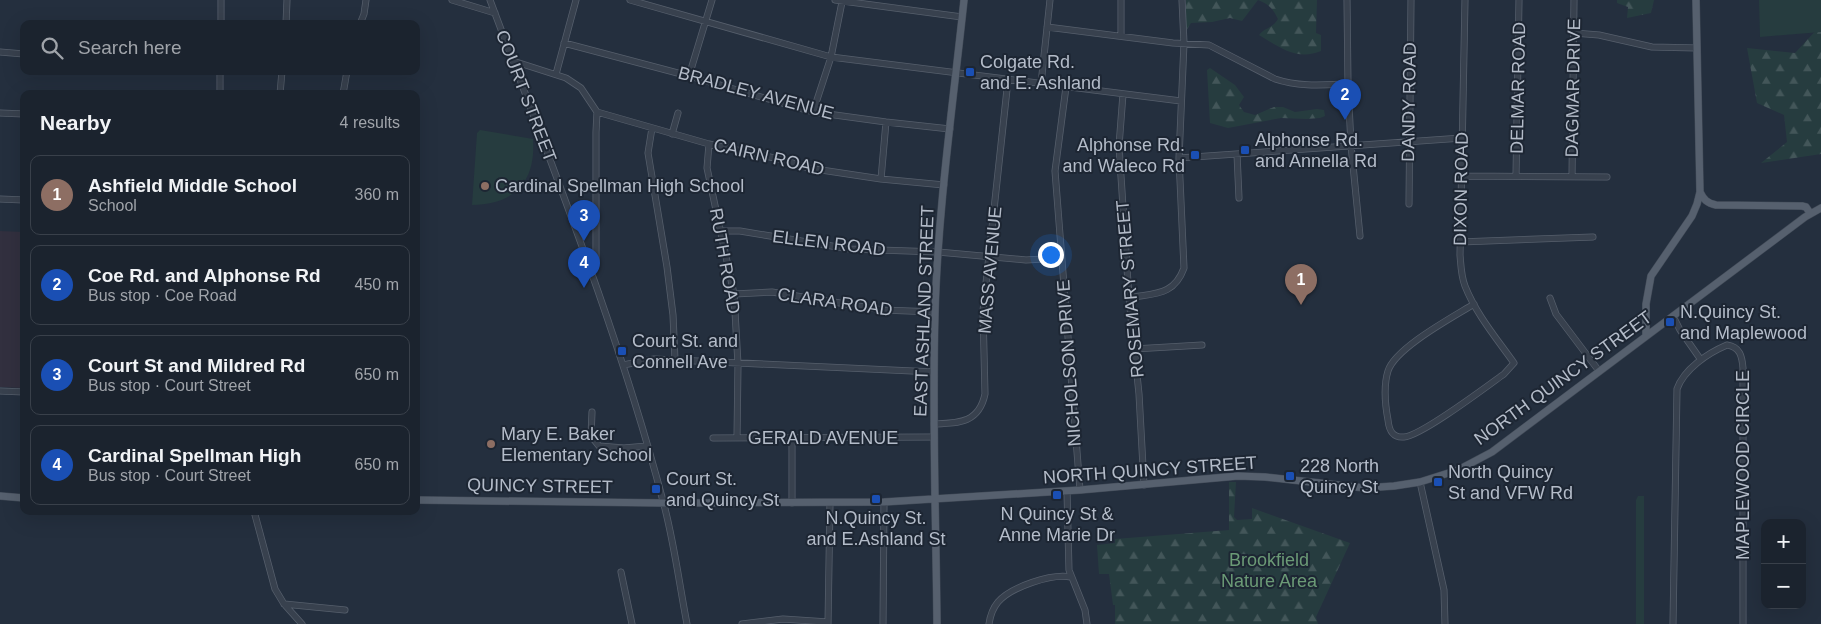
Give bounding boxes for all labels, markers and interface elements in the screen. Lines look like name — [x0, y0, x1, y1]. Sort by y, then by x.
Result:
street label: DAGMAR DRIVE — [1562, 18, 1584, 158]
search box — [20, 20, 420, 75]
street label: DELMAR ROAD — [1507, 22, 1529, 154]
street label: COURT STREET — [492, 27, 560, 165]
icon: search — [38, 34, 66, 62]
text: Search here — [78, 37, 182, 58]
street label: DANDY ROAD — [1398, 42, 1420, 162]
place label: Colgate Rd. and E. Ashland — [980, 52, 1101, 93]
street label: BRADLEY AVENUE — [676, 63, 836, 123]
marker: Colgate Rd. and E. Ashland — [964, 66, 976, 78]
pin: 2 — [1329, 79, 1361, 120]
text: Nearby — [40, 111, 111, 134]
text: 4 results — [340, 114, 400, 131]
place label: Alphonse Rd. and Annella Rd — [1255, 130, 1377, 171]
street label: DIXON ROAD — [1450, 132, 1472, 246]
street label: CAIRN ROAD — [712, 135, 826, 179]
place label: Alphonse Rd. and Waleco Rd — [1063, 135, 1185, 176]
marker: Alphonse Rd. and Annella Rd — [1239, 144, 1251, 156]
marker: Alphonse Rd. and Waleco Rd — [1189, 149, 1201, 161]
text: Ashfield Middle School — [88, 175, 297, 196]
place label: Cardinal Spellman High School — [495, 176, 744, 196]
marker: Cardinal Spellman High School — [479, 180, 491, 192]
text: 1 — [53, 186, 61, 203]
text: 360 m — [355, 186, 399, 203]
text: School — [88, 197, 137, 214]
street label: ROSEMARY STREET — [1112, 199, 1148, 379]
pin: 3 — [568, 200, 600, 241]
street label: EAST ASHLAND STREET — [910, 205, 938, 417]
street label: MASS AVENUE — [974, 206, 1006, 334]
street label: RUTH ROAD — [706, 207, 744, 315]
street label: ELLEN ROAD — [771, 226, 887, 260]
your location — [1038, 242, 1064, 268]
pin: 4 — [568, 247, 600, 288]
pin: 1 — [1285, 264, 1317, 305]
text: Coe Rd. and Alphonse Rd — [88, 265, 321, 286]
text: 2 — [53, 276, 61, 293]
text: 450 m — [355, 276, 399, 293]
street label: NICHOLSON DRIVE — [1053, 279, 1085, 447]
street label: CLARA ROAD — [776, 284, 894, 320]
text: Bus stop · Coe Road — [88, 287, 237, 304]
place label: N.Quincy St. and Maplewood — [1680, 302, 1807, 343]
street label: NORTH QUINCY STREET — [1470, 307, 1656, 449]
marker: N.Quincy St. and Maplewood — [1664, 316, 1676, 328]
place label: Court St. and Connell Ave — [632, 331, 738, 372]
marker: Court St. and Connell Ave — [616, 345, 628, 357]
text: Court St and Mildred Rd — [88, 355, 305, 376]
text: 3 — [53, 366, 61, 383]
text: 650 m — [355, 366, 399, 383]
street label: MAPLEWOOD CIRCLE — [1733, 370, 1753, 560]
text: Bus stop · Court Street — [88, 377, 251, 394]
place label: Mary E. Baker Elementary School — [501, 424, 652, 465]
street label: GERALD AVENUE — [748, 428, 898, 448]
marker: Mary E. Baker Elementary School — [485, 438, 497, 450]
text: Cardinal Spellman High — [88, 445, 301, 466]
street label: NORTH QUINCY STREET — [1042, 453, 1258, 487]
text: 4 — [53, 456, 61, 473]
text: 650 m — [355, 456, 399, 473]
place label: 228 North Quincy St — [1300, 456, 1379, 497]
place label: North Quincy St and VFW Rd — [1448, 462, 1573, 503]
text: Bus stop · Court Street — [88, 467, 251, 484]
place label: Court St. and Quincy St — [666, 469, 779, 510]
marker: 228 North Quincy St — [1284, 470, 1296, 482]
street label: QUINCY STREET — [467, 475, 613, 497]
marker: North Quincy St and VFW Rd — [1432, 476, 1444, 488]
marker: Court St. and Quincy St — [650, 483, 662, 495]
marker: N Quincy St & Anne Marie Dr — [1051, 489, 1063, 501]
marker: N.Quincy St. and E.Ashland St — [870, 493, 882, 505]
place label: N Quincy St & Anne Marie Dr — [999, 504, 1115, 545]
place label: N.Quincy St. and E.Ashland St — [806, 508, 946, 549]
map controls — [1761, 519, 1806, 609]
button: + — [1761, 519, 1806, 564]
park label: Brookfield Nature Area — [1221, 550, 1318, 591]
button: − — [1761, 564, 1806, 609]

